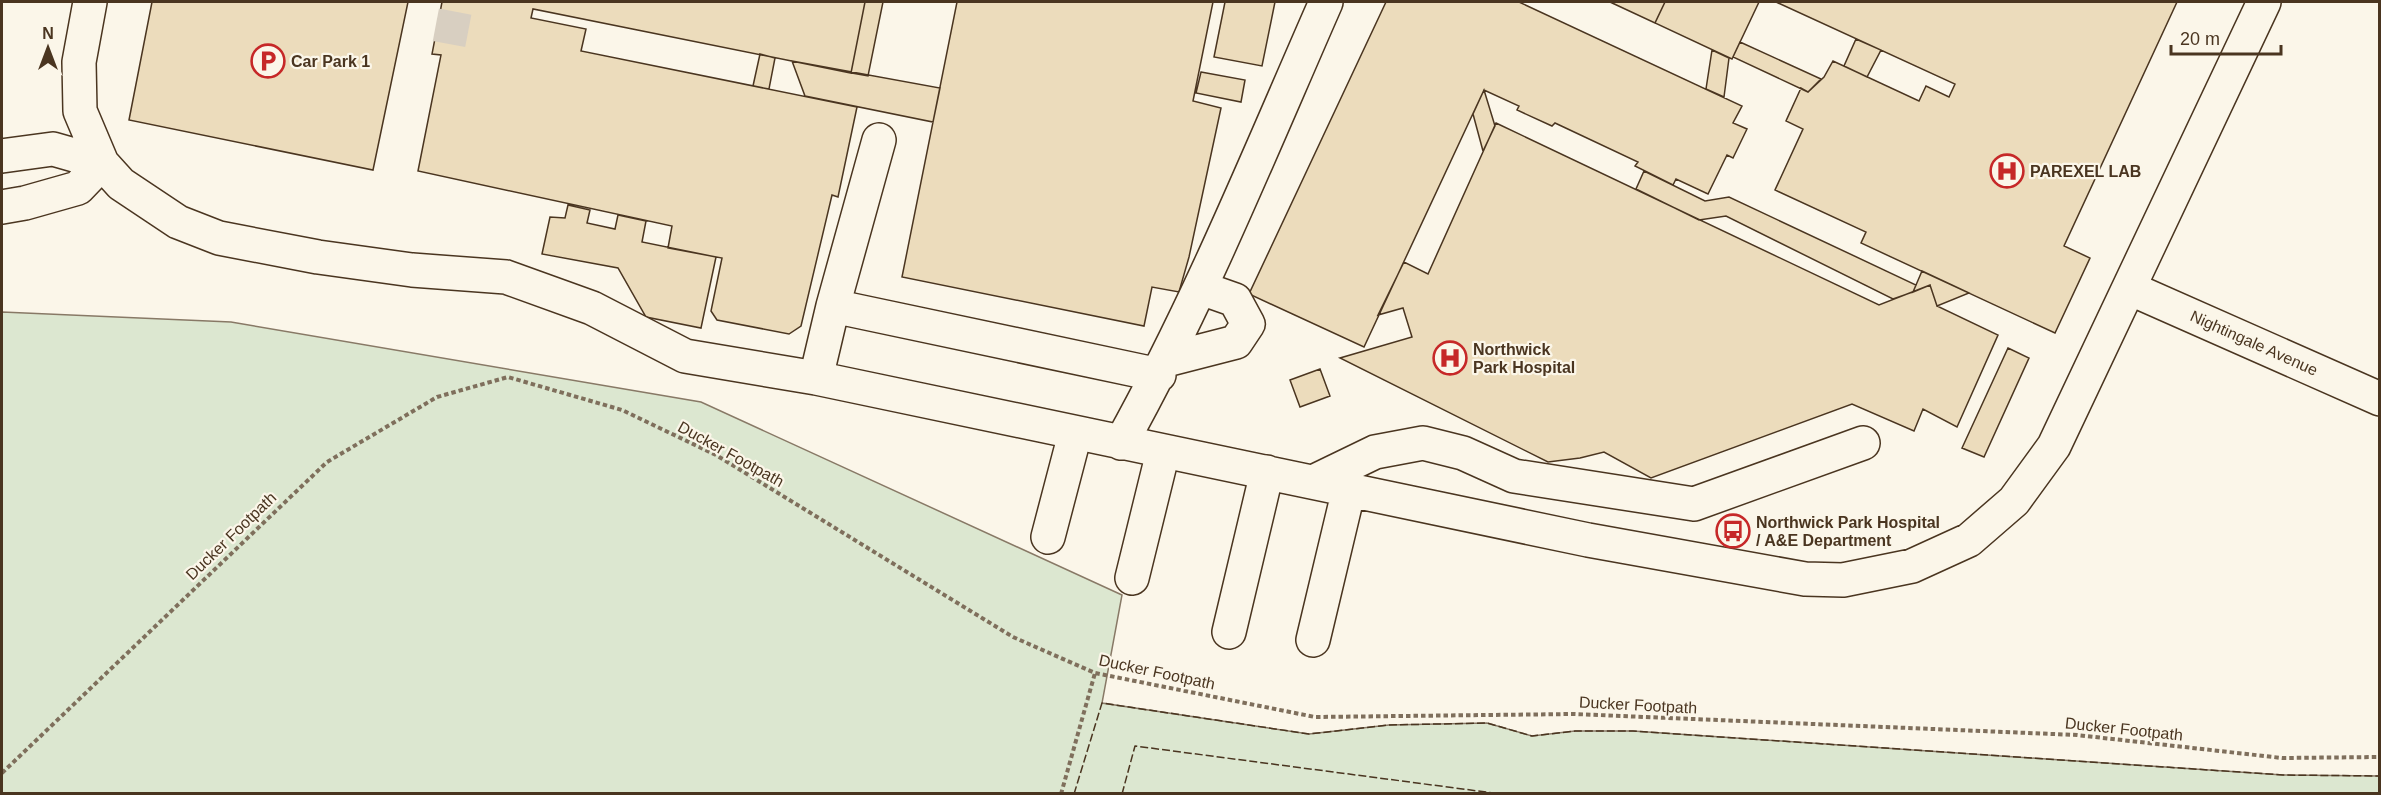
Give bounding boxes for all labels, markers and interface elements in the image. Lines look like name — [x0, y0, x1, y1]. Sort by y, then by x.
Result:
north arrow — [18, 18, 78, 78]
scale bar — [2171, 18, 2280, 56]
text: N — [42, 25, 54, 42]
text: 20 m — [2180, 29, 2220, 49]
parking icon: Car Park 1 — [250, 43, 286, 79]
place label: Car Park 1 — [291, 53, 370, 70]
hospital icon: PAREXEL LAB — [1989, 153, 2025, 189]
place label: PAREXEL LAB — [2030, 163, 2141, 180]
street label: Nightingale Avenue — [2188, 307, 2320, 379]
hospital icon: Northwick Park Hospital — [1432, 340, 1468, 376]
place label: Northwick Park Hospital — [1473, 341, 1575, 376]
street label: Ducker Footpath — [675, 418, 787, 490]
street label: Ducker Footpath — [183, 489, 279, 583]
bus stop icon: Northwick Park Hospital / A&E Department — [1715, 513, 1751, 549]
place label: Northwick Park Hospital / A&E Department — [1756, 514, 1940, 549]
street label: Ducker Footpath — [1097, 651, 1217, 693]
street label: Ducker Footpath — [1578, 693, 1698, 717]
street label: Ducker Footpath — [2064, 714, 2184, 744]

